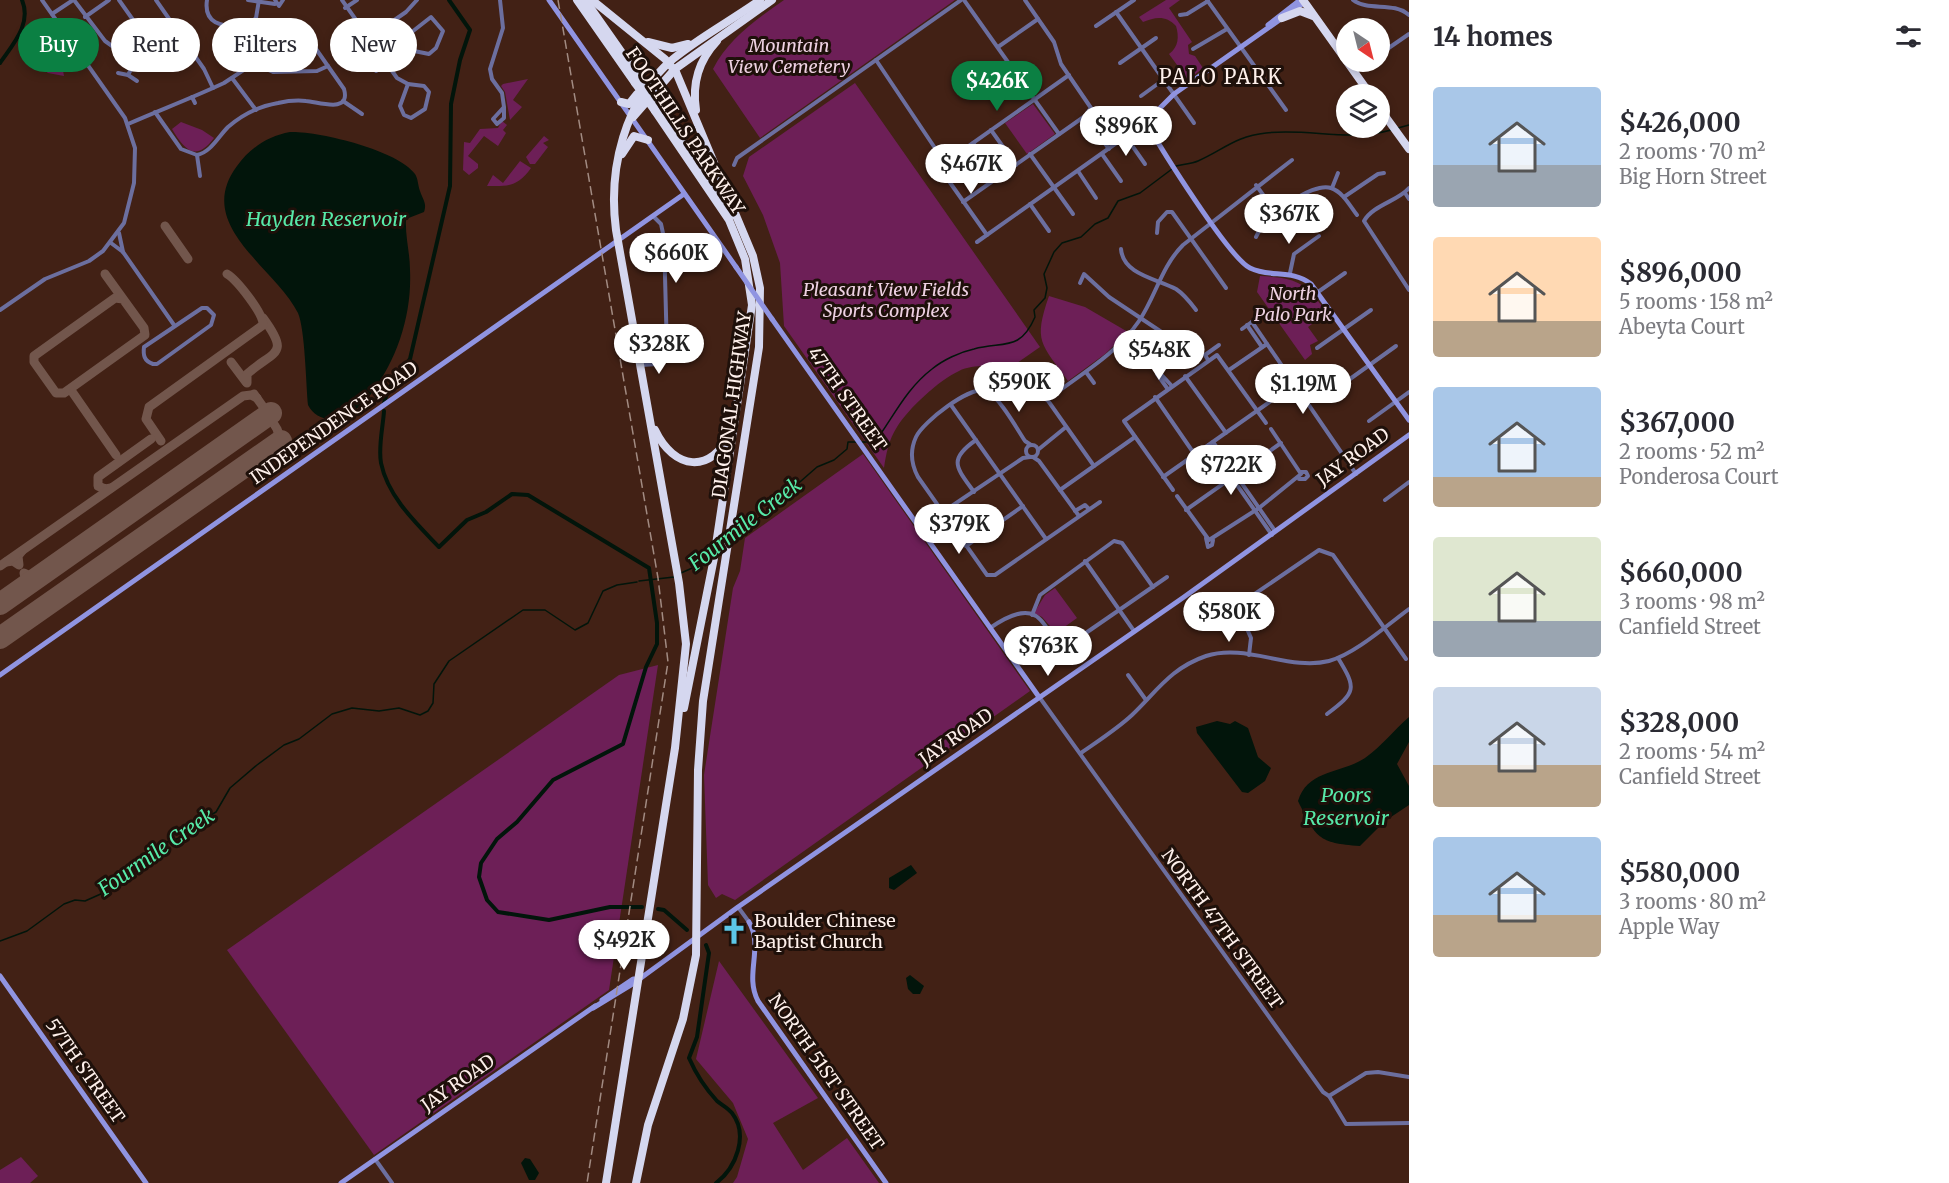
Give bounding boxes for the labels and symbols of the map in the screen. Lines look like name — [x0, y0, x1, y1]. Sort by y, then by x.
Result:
north arrow — [1336, 18, 1390, 72]
park label: Mountain View Cemetery — [728, 34, 851, 78]
street label: FOOTHILLS PARKWAY — [621, 43, 750, 219]
pin: $426K — [955, 61, 1039, 112]
district label: PALO PARK — [1159, 64, 1283, 89]
pin: $896K — [1084, 106, 1168, 157]
pin: $467K — [929, 144, 1013, 195]
pin: $367K — [1247, 194, 1331, 245]
water label: Hayden Reservoir — [245, 206, 407, 231]
pin: $660K — [634, 233, 718, 284]
park label: Pleasant View Fields Sports Complex — [803, 278, 969, 322]
park label: North Palo Park — [1254, 282, 1332, 326]
street label: DIAGONAL HIGHWAY — [707, 310, 756, 500]
pin: $328K — [617, 324, 701, 375]
pin: $548K — [1117, 330, 1201, 381]
street label: 47TH STREET — [803, 342, 892, 456]
street label: INDEPENDENCE ROAD — [245, 356, 422, 489]
pin: $590K — [977, 362, 1061, 413]
pin: $1.19M — [1254, 364, 1352, 415]
street label: JAY ROAD — [1311, 422, 1394, 491]
pin: $722K — [1189, 445, 1273, 496]
water label: Fourmile Creek — [683, 472, 806, 576]
pin: $379K — [917, 504, 1001, 555]
pin: $580K — [1187, 592, 1271, 643]
pin: $763K — [1006, 626, 1090, 677]
street label: JAY ROAD — [914, 703, 997, 771]
water label: Poors Reservoir — [1303, 782, 1390, 830]
water label: Fourmile Creek — [92, 802, 219, 901]
street label: NORTH 47TH STREET — [1157, 844, 1288, 1014]
place label: Boulder Chinese Baptist Church — [754, 909, 896, 953]
church icon: Boulder Chinese Baptist Church — [719, 916, 749, 946]
pin: $492K — [582, 920, 666, 971]
street label: NORTH 51ST STREET — [764, 989, 889, 1155]
street label: 57TH STREET — [41, 1014, 130, 1128]
street label: JAY ROAD — [416, 1049, 499, 1117]

